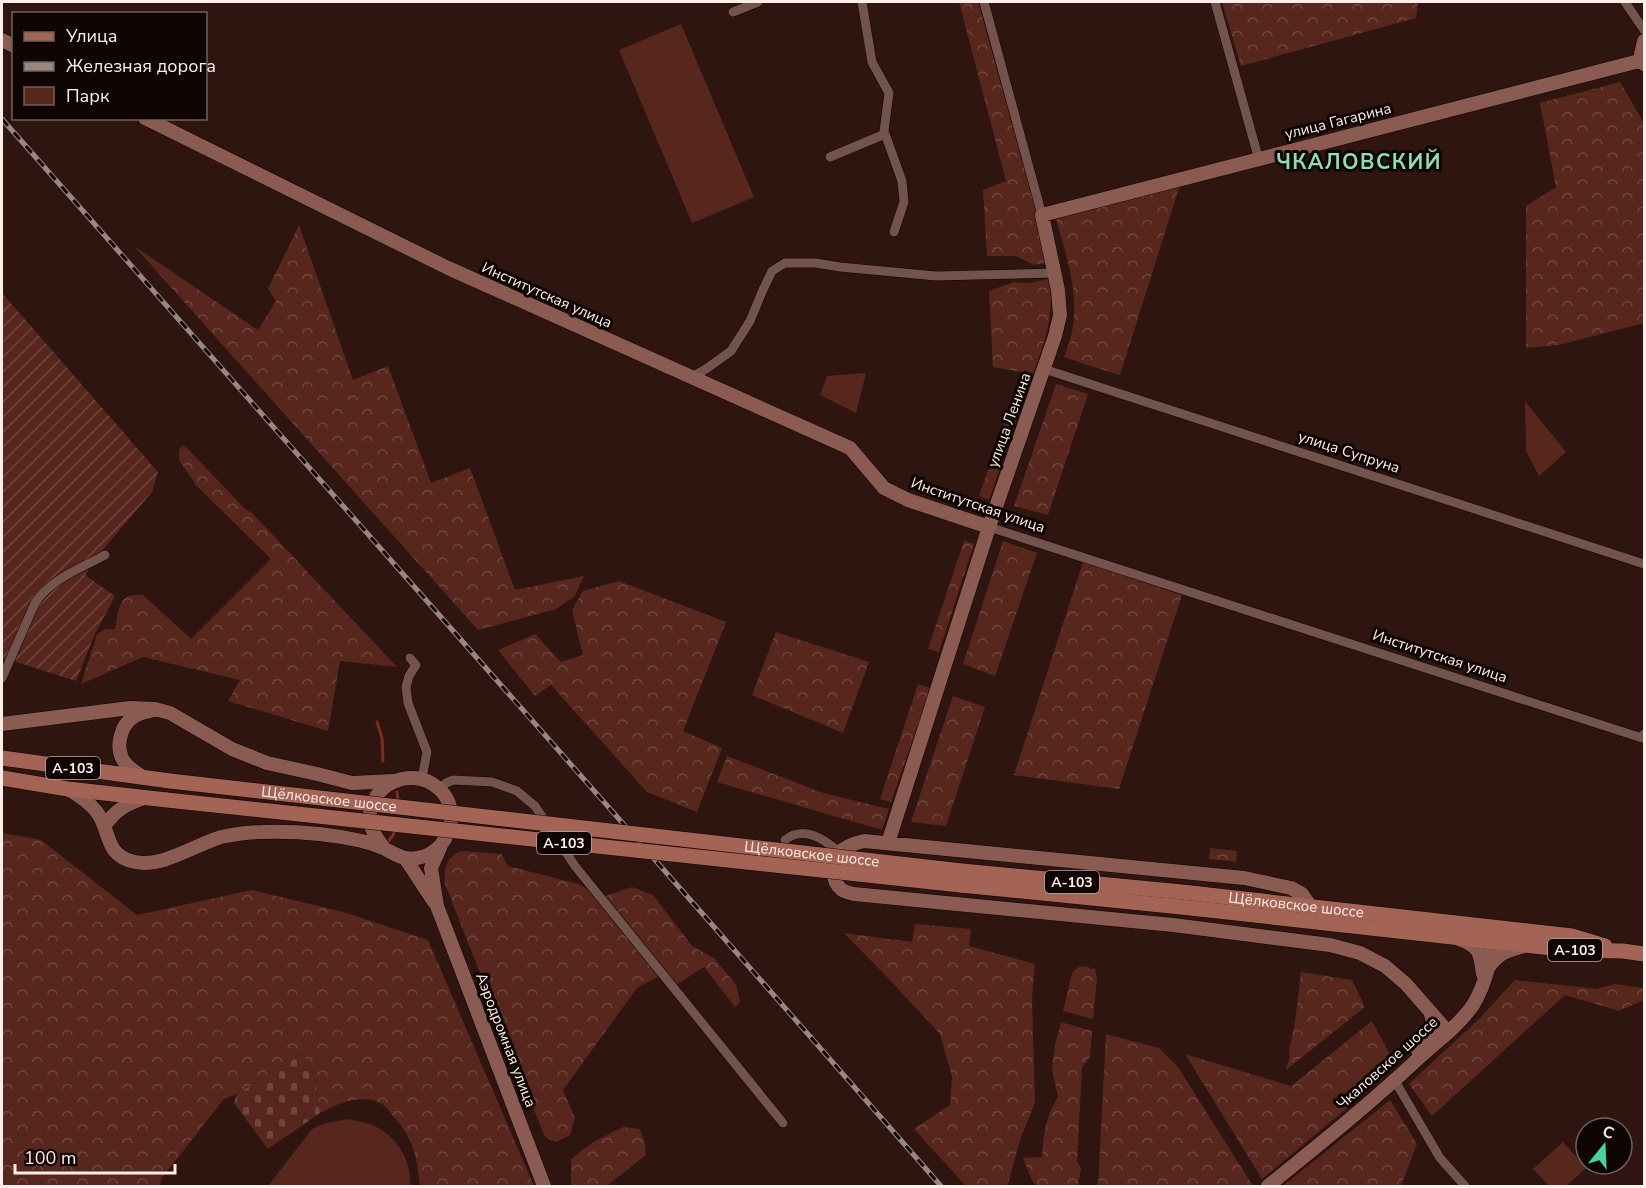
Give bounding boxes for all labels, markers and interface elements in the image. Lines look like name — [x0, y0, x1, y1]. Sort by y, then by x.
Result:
legend — [12, 12, 207, 120]
text: Улица — [65, 24, 117, 48]
text: Железная дорога — [66, 54, 216, 78]
text: Парк — [66, 84, 110, 108]
street label: улица Гагарина — [1283, 98, 1393, 144]
district label: ЧКАЛОВСКИЙ — [1276, 148, 1442, 176]
street label: Институтская улица — [479, 257, 615, 333]
street label: улица Ленина — [983, 370, 1035, 470]
street label: улица Супруна — [1296, 426, 1402, 478]
street label: Институтская улица — [908, 473, 1048, 537]
street label: Институтская улица — [1370, 625, 1510, 687]
road number: А-103 — [46, 757, 100, 779]
street label: Щёлковское шоссе — [260, 781, 398, 817]
road number: А-103 — [537, 832, 591, 854]
street label: Щёлковское шоссе — [743, 836, 881, 872]
road number: А-103 — [1045, 871, 1099, 893]
street label: Щёлковское шоссе — [1228, 887, 1365, 922]
road number: А-103 — [1548, 939, 1602, 961]
street label: Аэродромная улица — [471, 970, 541, 1110]
street label: Чкаловское шоссе — [1332, 1012, 1442, 1114]
north arrow — [1574, 1116, 1634, 1176]
text: С — [1600, 1121, 1617, 1145]
scale bar — [15, 1137, 176, 1175]
text: 100 m — [24, 1146, 76, 1170]

